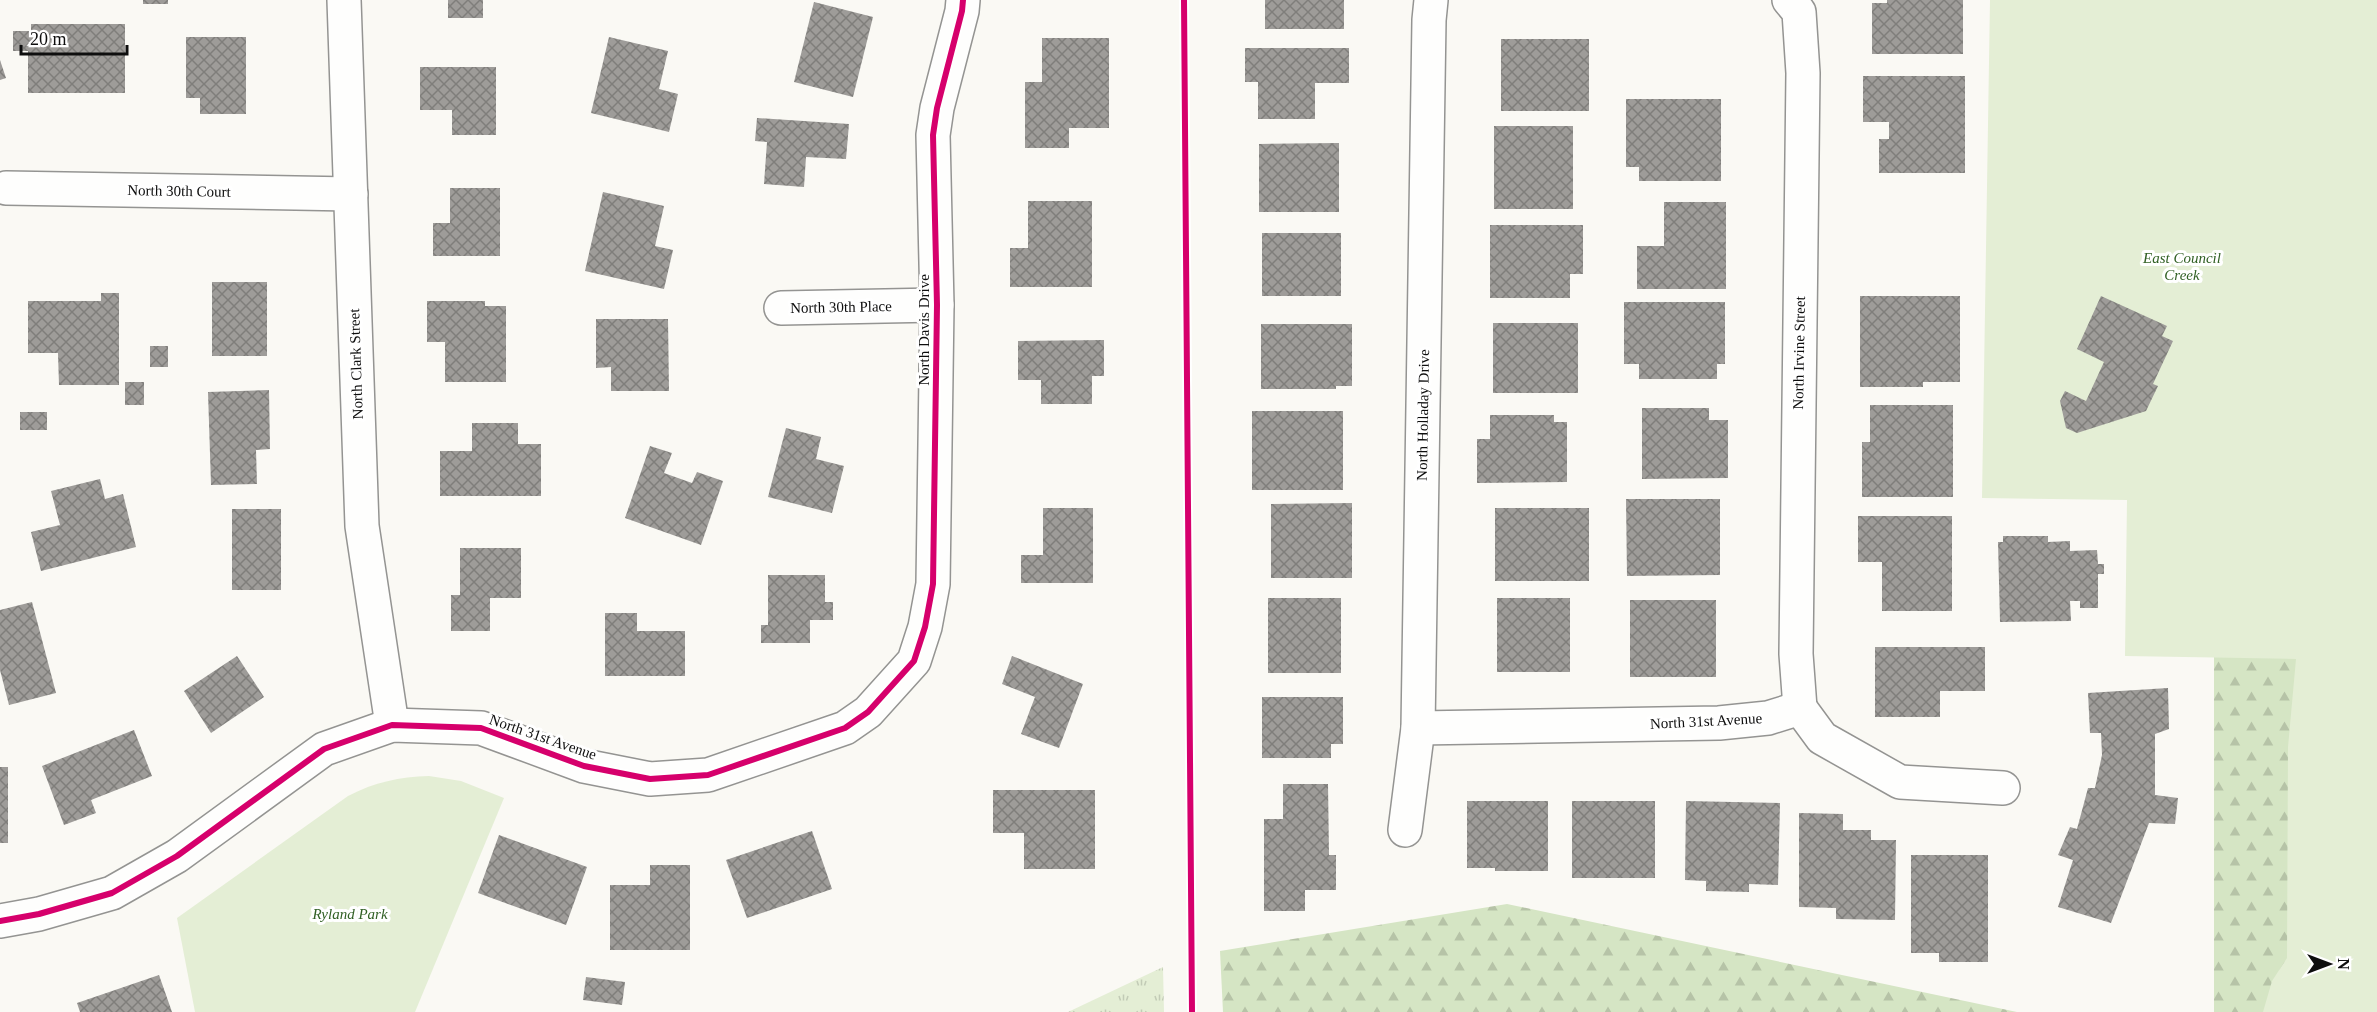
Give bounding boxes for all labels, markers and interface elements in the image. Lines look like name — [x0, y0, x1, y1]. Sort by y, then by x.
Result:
scale bar — [21, 18, 128, 56]
text: 20 m — [30, 29, 67, 49]
street label: North 30th Court — [127, 182, 232, 200]
park label: East Council Creek — [2142, 250, 2221, 283]
street label: North Davis Drive — [916, 274, 932, 386]
street label: North Irvine Street — [1790, 295, 1808, 410]
street label: North 30th Place — [790, 298, 892, 316]
street label: North Clark Street — [346, 308, 366, 420]
street label: North Holladay Drive — [1414, 349, 1432, 481]
street label: North 31st Avenue — [1650, 710, 1763, 732]
street label: North 31st Avenue — [487, 711, 599, 763]
park label: Ryland Park — [311, 906, 388, 922]
north arrow — [2299, 934, 2359, 994]
text: N — [2335, 958, 2352, 970]

